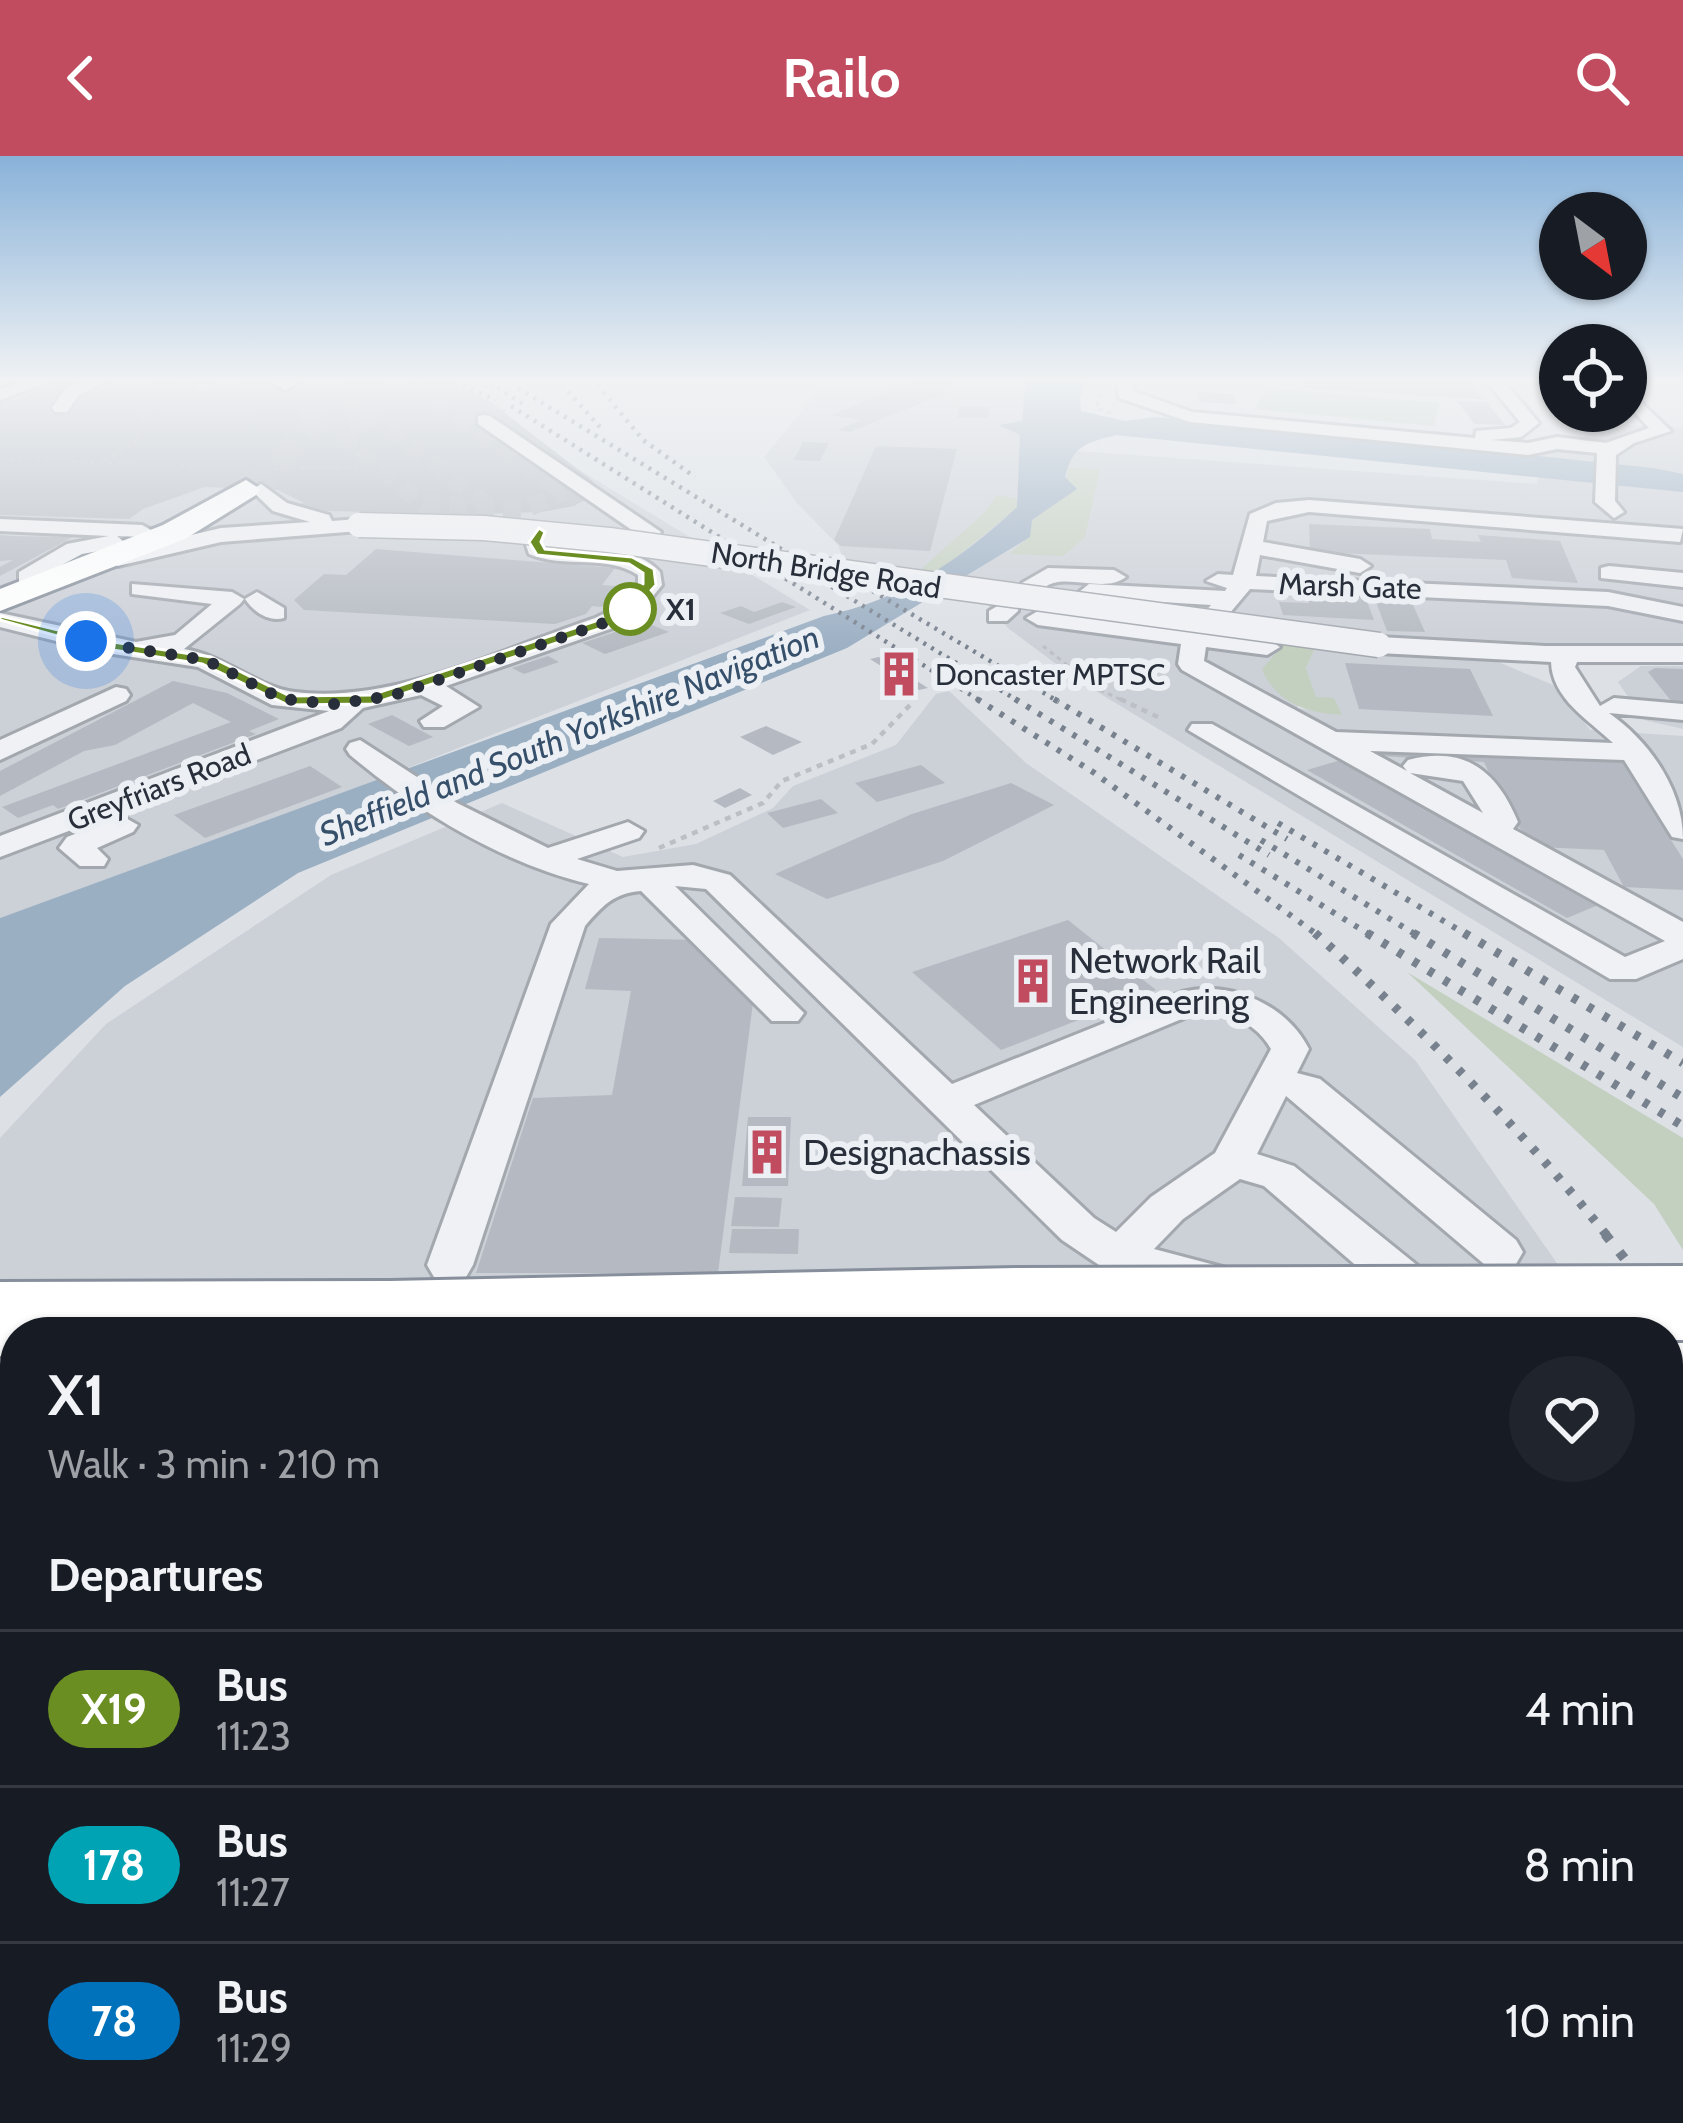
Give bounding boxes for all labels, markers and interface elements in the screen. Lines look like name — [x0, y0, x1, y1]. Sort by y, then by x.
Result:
icon: back — [48, 45, 114, 111]
text: Railo — [782, 45, 901, 111]
icon: search — [1569, 45, 1635, 111]
north arrow — [1539, 192, 1647, 300]
map controls — [1539, 192, 1647, 432]
button: locate — [1539, 324, 1647, 432]
street label: North Bridge Road — [708, 534, 944, 606]
street label: Marsh Gate — [1278, 565, 1422, 607]
marker: X1 — [605, 584, 655, 634]
place label: X1 — [665, 591, 696, 628]
your location — [56, 611, 116, 671]
water label: Sheffield and South Yorkshire Navigation — [313, 616, 825, 854]
building icon: Doncaster MPTSC — [874, 649, 924, 699]
place label: Doncaster MPTSC — [935, 656, 1165, 693]
street label: Greyfriars Road — [62, 735, 256, 839]
place label: Network Rail Engineering — [1069, 938, 1261, 1023]
building icon: Network Rail Engineering — [1008, 956, 1058, 1006]
building icon: Designachassis — [742, 1127, 792, 1177]
place label: Designachassis — [803, 1130, 1031, 1174]
button: heart — [1509, 1356, 1635, 1482]
text: X1 — [48, 1360, 105, 1429]
text: Walk · 3 min · 210 m — [48, 1440, 380, 1488]
text: Departures — [48, 1548, 263, 1602]
text: Bus — [216, 1658, 288, 1712]
text: 4 min — [1525, 1682, 1635, 1736]
text: X19 — [81, 1683, 147, 1735]
text: 11:23 — [216, 1712, 291, 1760]
text: Bus — [216, 1814, 288, 1868]
text: 8 min — [1523, 1838, 1635, 1892]
text: 178 — [83, 1839, 145, 1891]
text: 11:27 — [216, 1868, 290, 1916]
text: Bus — [216, 1970, 288, 2024]
text: 10 min — [1505, 1994, 1635, 2048]
text: 78 — [91, 1995, 137, 2047]
text: 11:29 — [216, 2024, 292, 2072]

